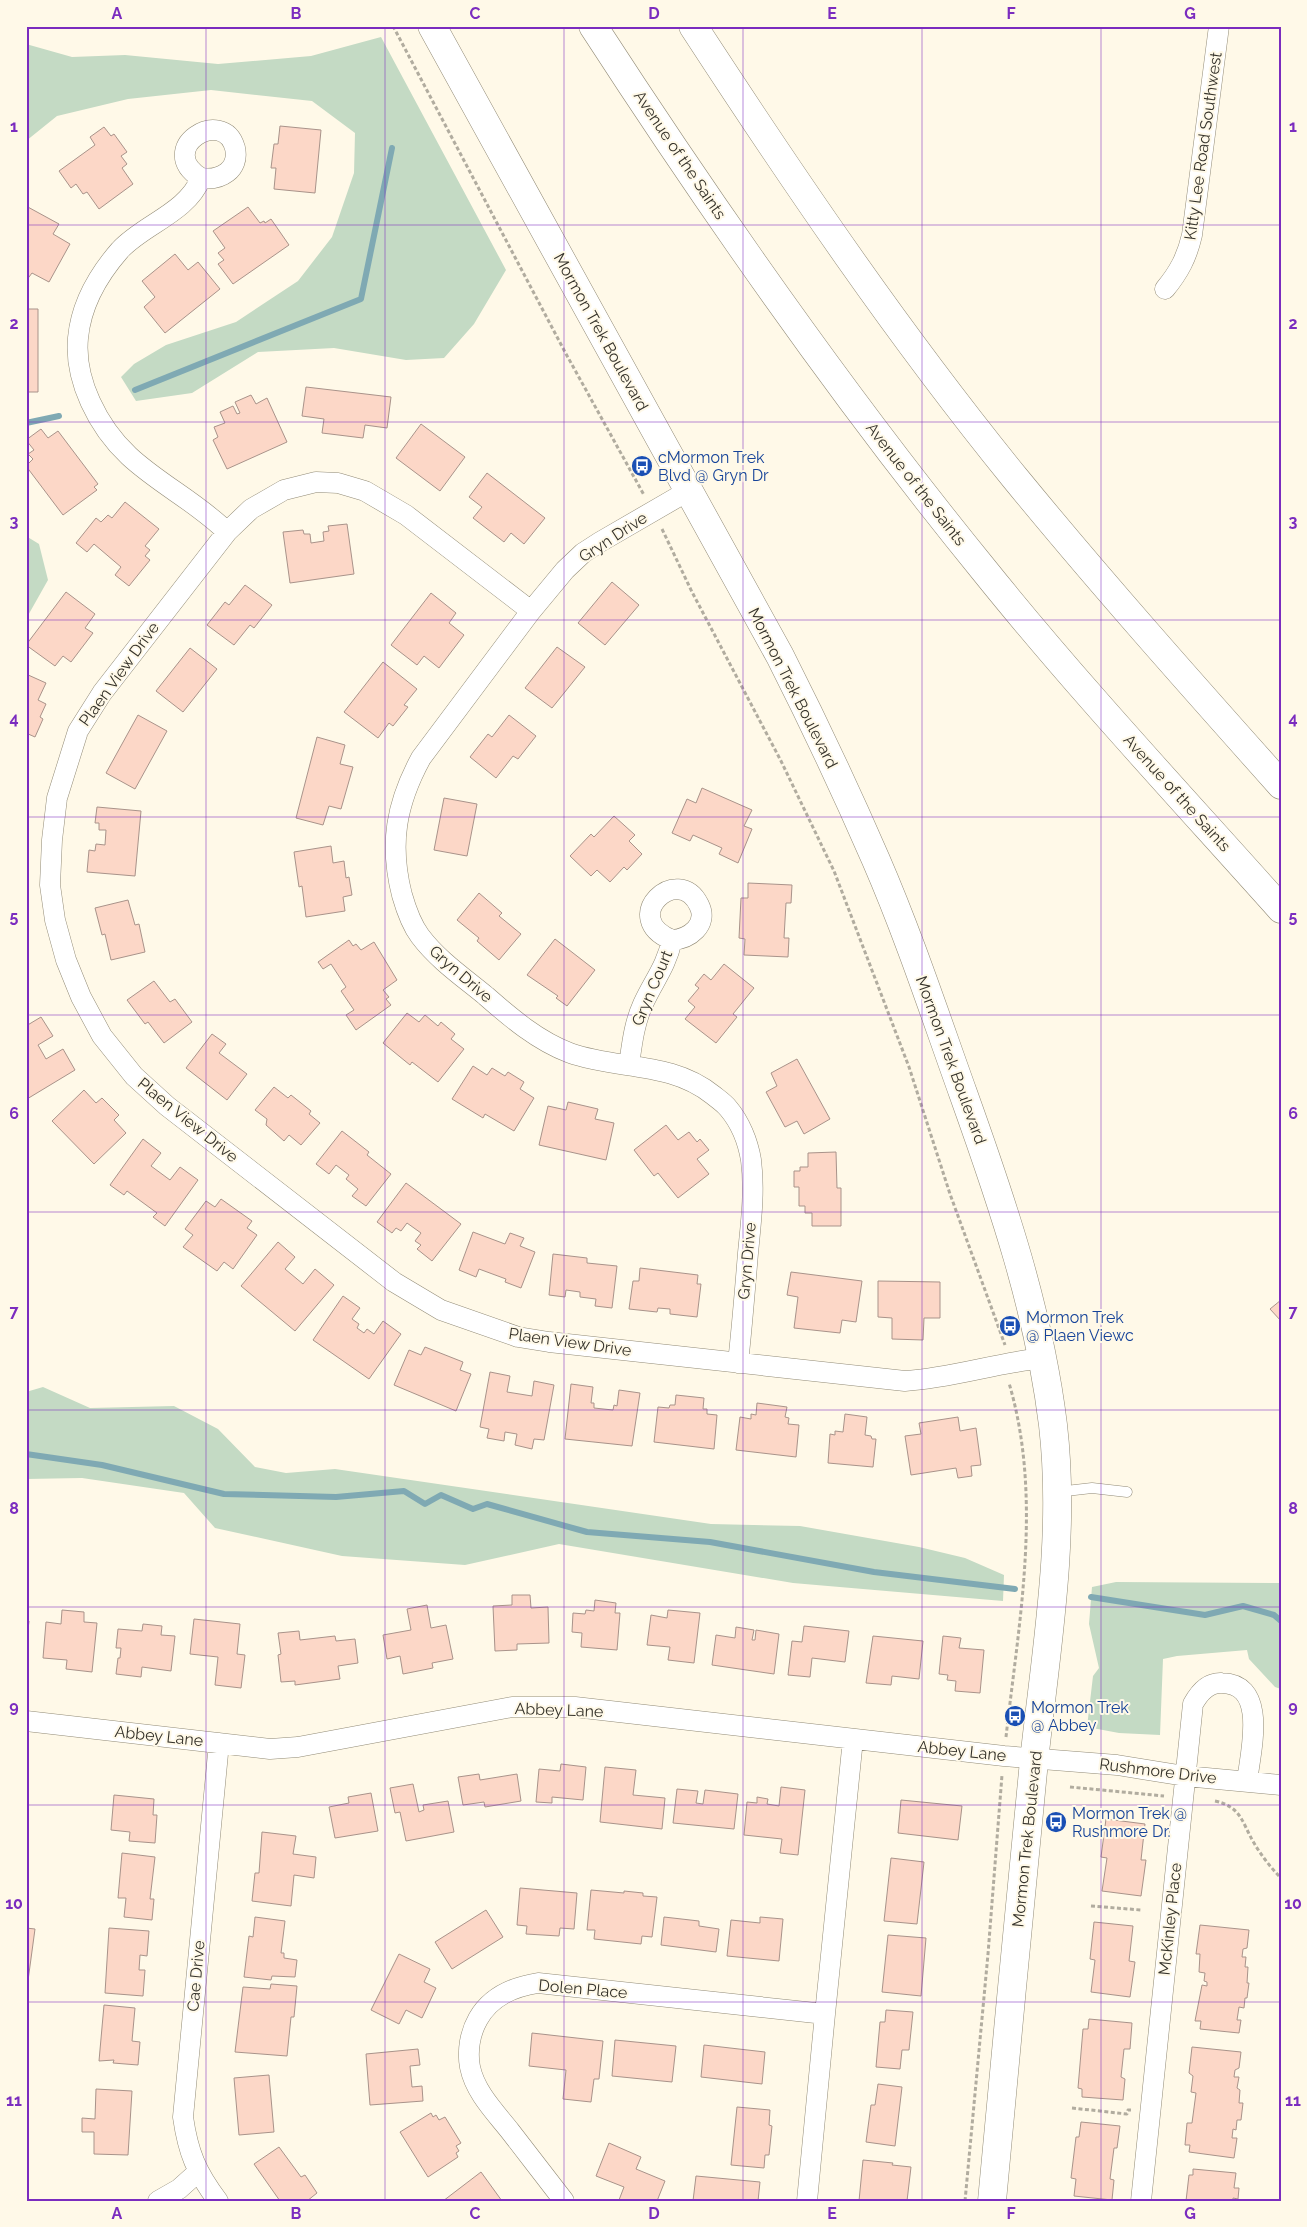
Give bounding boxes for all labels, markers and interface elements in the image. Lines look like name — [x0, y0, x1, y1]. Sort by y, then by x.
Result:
text: A — [112, 4, 123, 23]
text: B — [291, 4, 302, 23]
text: C — [470, 4, 481, 23]
text: D — [648, 4, 660, 23]
text: E — [827, 4, 837, 23]
text: F — [1006, 4, 1016, 23]
text: G — [1184, 4, 1196, 23]
street label: Kitty Lee Road Southwest — [1180, 50, 1226, 241]
street label: Avenue of the Saints — [630, 87, 730, 223]
text: 1 — [10, 117, 18, 136]
text: 1 — [1289, 117, 1297, 136]
street label: Mormon Trek Boulevard — [550, 250, 652, 414]
text: 2 — [9, 314, 19, 333]
text: 2 — [1288, 314, 1298, 333]
street label: Avenue of the Saints — [862, 419, 970, 550]
place label: cMormon Trek Blvd @ Gryn Dr — [658, 448, 769, 485]
bus stop icon: cMormon Trek Blvd @ Gryn Dr — [630, 454, 654, 478]
street label: Gryn Drive — [575, 508, 651, 566]
text: 3 — [10, 512, 19, 531]
text: 3 — [1289, 512, 1298, 531]
street label: Mormon Trek Boulevard — [744, 605, 842, 771]
street label: Plaen View Drive — [75, 618, 163, 730]
text: 4 — [9, 709, 19, 728]
text: 4 — [1288, 709, 1298, 728]
street label: Avenue of the Saints — [1119, 731, 1235, 856]
text: 5 — [10, 907, 19, 926]
text: 5 — [1289, 907, 1298, 926]
street label: Gryn Drive — [426, 941, 496, 1007]
street label: Gryn Court — [628, 947, 677, 1029]
street label: Mormon Trek Boulevard — [912, 973, 990, 1147]
street label: Plaen View Drive — [134, 1074, 242, 1166]
text: 6 — [9, 1104, 19, 1123]
text: 6 — [1288, 1104, 1298, 1123]
street label: Gryn Drive — [734, 1222, 760, 1300]
text: 7 — [10, 1302, 19, 1321]
text: 7 — [1289, 1302, 1298, 1321]
place label: Mormon Trek @ Plaen Viewc — [1026, 1308, 1134, 1345]
bus stop icon: Mormon Trek @ Plaen Viewc — [998, 1314, 1022, 1338]
street label: Plaen View Drive — [507, 1324, 633, 1360]
text: 8 — [9, 1499, 19, 1518]
text: 8 — [1288, 1499, 1298, 1518]
text: 9 — [9, 1697, 19, 1716]
text: 9 — [1288, 1697, 1298, 1716]
place label: Mormon Trek @ Abbey — [1031, 1698, 1129, 1735]
street label: Abbey Lane — [514, 1699, 604, 1721]
bus stop icon: Mormon Trek @ Abbey — [1003, 1704, 1027, 1728]
street label: Abbey Lane — [114, 1722, 204, 1750]
street label: Abbey Lane — [917, 1737, 1007, 1765]
street label: Mormon Trek Boulevard — [1008, 1750, 1046, 1928]
street label: Rushmore Drive — [1098, 1754, 1218, 1788]
place label: Mormon Trek @ Rushmore Dr. — [1072, 1804, 1187, 1841]
bus stop icon: Mormon Trek @ Rushmore Dr. — [1044, 1810, 1068, 1834]
street label: McKinley Place — [1155, 1862, 1185, 1976]
text: 10 — [5, 1894, 23, 1913]
text: 10 — [1284, 1894, 1302, 1913]
street label: Cae Drive — [183, 1940, 209, 2012]
street label: Dolen Place — [538, 1976, 628, 2002]
text: 11 — [6, 2091, 22, 2110]
text: 11 — [1285, 2091, 1301, 2110]
text: A — [112, 2204, 123, 2223]
text: B — [291, 2204, 302, 2223]
text: C — [470, 2204, 481, 2223]
text: D — [648, 2204, 660, 2223]
text: E — [827, 2204, 837, 2223]
text: F — [1006, 2204, 1016, 2223]
text: G — [1184, 2204, 1196, 2223]

